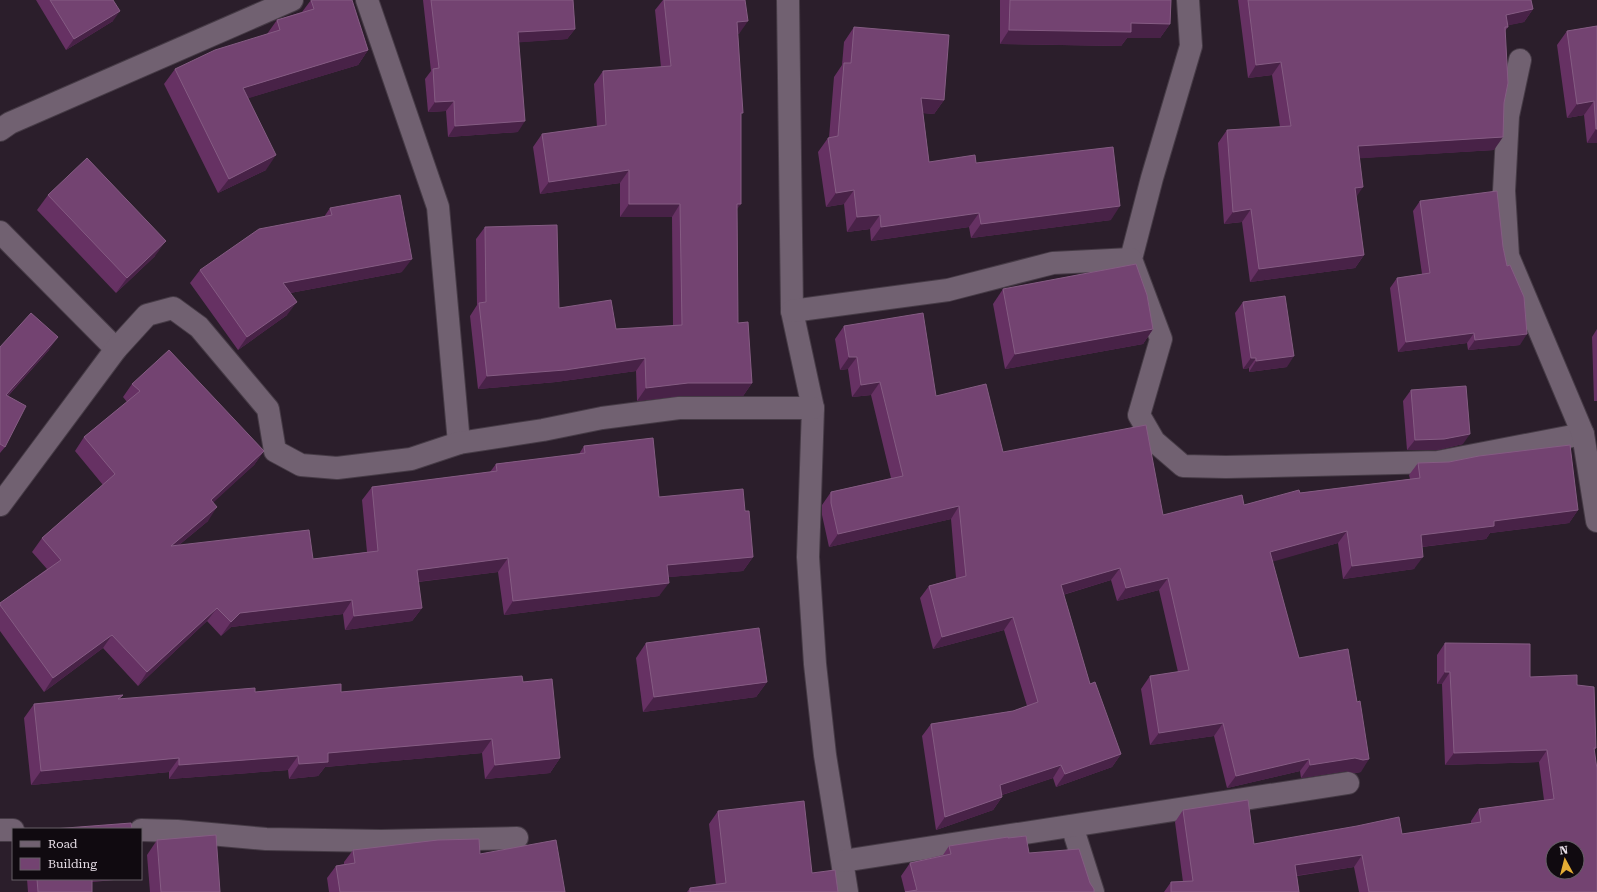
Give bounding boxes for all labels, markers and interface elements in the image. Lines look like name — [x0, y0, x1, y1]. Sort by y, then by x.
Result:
legend — [12, 828, 142, 880]
text: Road — [48, 837, 78, 851]
north arrow — [1545, 840, 1585, 880]
text: N — [1559, 844, 1569, 858]
text: Building — [48, 857, 97, 871]

